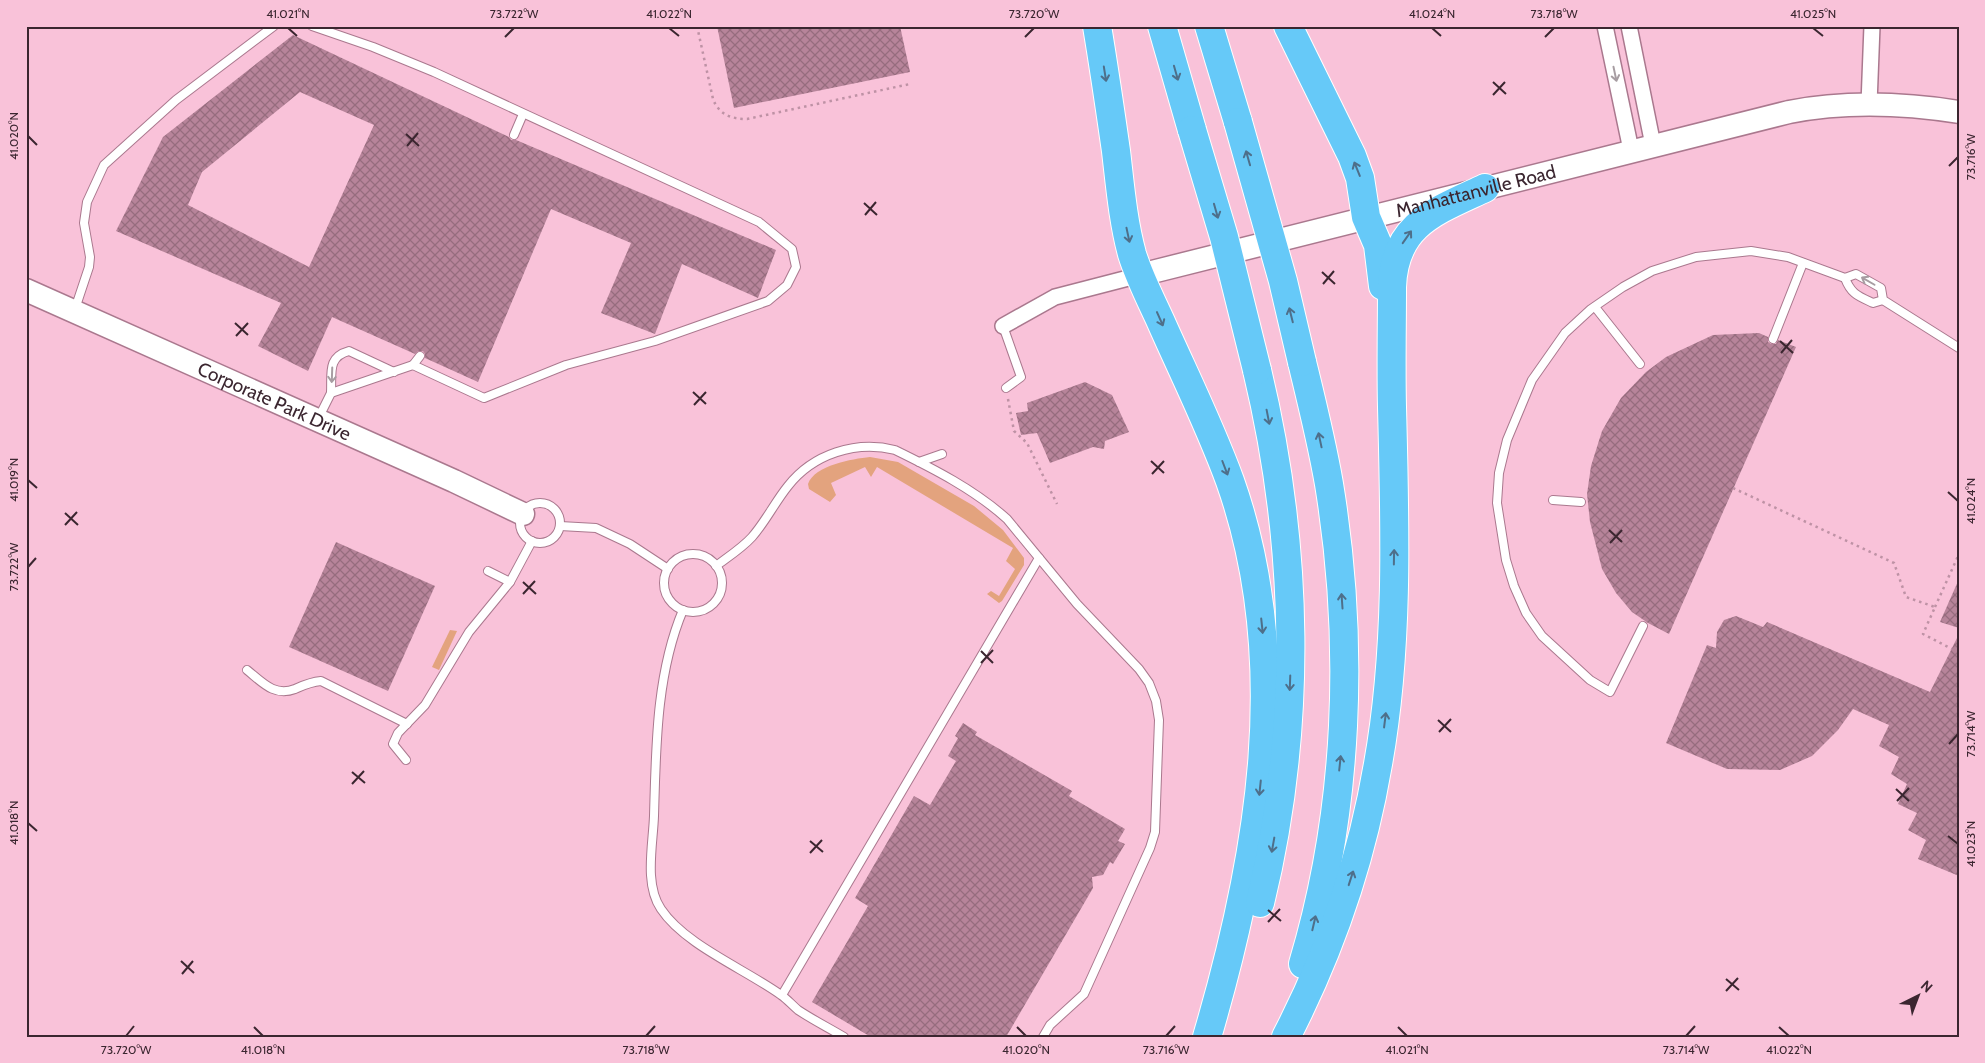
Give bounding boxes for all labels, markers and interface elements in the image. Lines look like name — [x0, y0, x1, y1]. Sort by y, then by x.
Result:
text: 41.021°N — [266, 6, 310, 21]
text: 73.722°W — [490, 6, 539, 21]
text: 41.022°N — [646, 6, 692, 21]
text: 73.720°W — [1009, 6, 1060, 21]
text: 41.024°N — [1409, 6, 1455, 21]
text: 73.718°W — [1530, 6, 1578, 21]
text: 41.025°N — [1790, 6, 1836, 21]
one-way arrow — [1171, 65, 1181, 81]
one-way arrow — [1100, 66, 1110, 82]
one-way arrow — [1611, 66, 1620, 82]
text: 41.020°N — [6, 112, 21, 160]
text: 73.716°W — [1963, 133, 1978, 180]
one-way arrow — [1243, 150, 1252, 166]
street label: Manhattanville Road — [1393, 160, 1558, 222]
one-way arrow — [1352, 162, 1361, 178]
one-way arrow — [1212, 202, 1222, 218]
one-way arrow — [1124, 227, 1133, 243]
one-way arrow — [1402, 230, 1412, 244]
one-way arrow — [1861, 276, 1876, 286]
one-way arrow — [1286, 307, 1295, 323]
one-way arrow — [1155, 311, 1165, 326]
street label: Corporate Park Drive — [194, 357, 355, 446]
one-way arrow — [327, 366, 337, 383]
one-way arrow — [1264, 409, 1273, 425]
one-way arrow — [1315, 432, 1324, 448]
text: 41.019°N — [6, 458, 21, 502]
one-way arrow — [1221, 460, 1230, 475]
text: 41.024°N — [1963, 478, 1978, 524]
text: 73.722°W — [6, 542, 21, 591]
one-way arrow — [1389, 550, 1399, 566]
one-way arrow — [1338, 593, 1347, 609]
one-way arrow — [1257, 617, 1267, 633]
one-way arrow — [1286, 675, 1295, 691]
text: 73.714°W — [1963, 710, 1978, 757]
one-way arrow — [1380, 712, 1390, 728]
one-way arrow — [1335, 755, 1345, 771]
one-way arrow — [1255, 780, 1265, 796]
text: 41.018°N — [6, 801, 21, 845]
text: 41.023°N — [1963, 821, 1978, 867]
one-way arrow — [1267, 836, 1277, 852]
one-way arrow — [1346, 871, 1356, 887]
one-way arrow — [1310, 916, 1319, 932]
north arrow — [1892, 970, 1942, 1020]
text: N — [1917, 976, 1936, 996]
text: 73.720°W — [101, 1042, 152, 1057]
text: 41.018°N — [241, 1042, 285, 1057]
text: 73.718°W — [622, 1042, 670, 1057]
text: 41.020°N — [1002, 1042, 1050, 1057]
text: 73.716°W — [1143, 1042, 1190, 1057]
text: 41.021°N — [1385, 1042, 1429, 1057]
text: 73.714°W — [1663, 1042, 1710, 1057]
text: 41.022°N — [1766, 1042, 1812, 1057]

